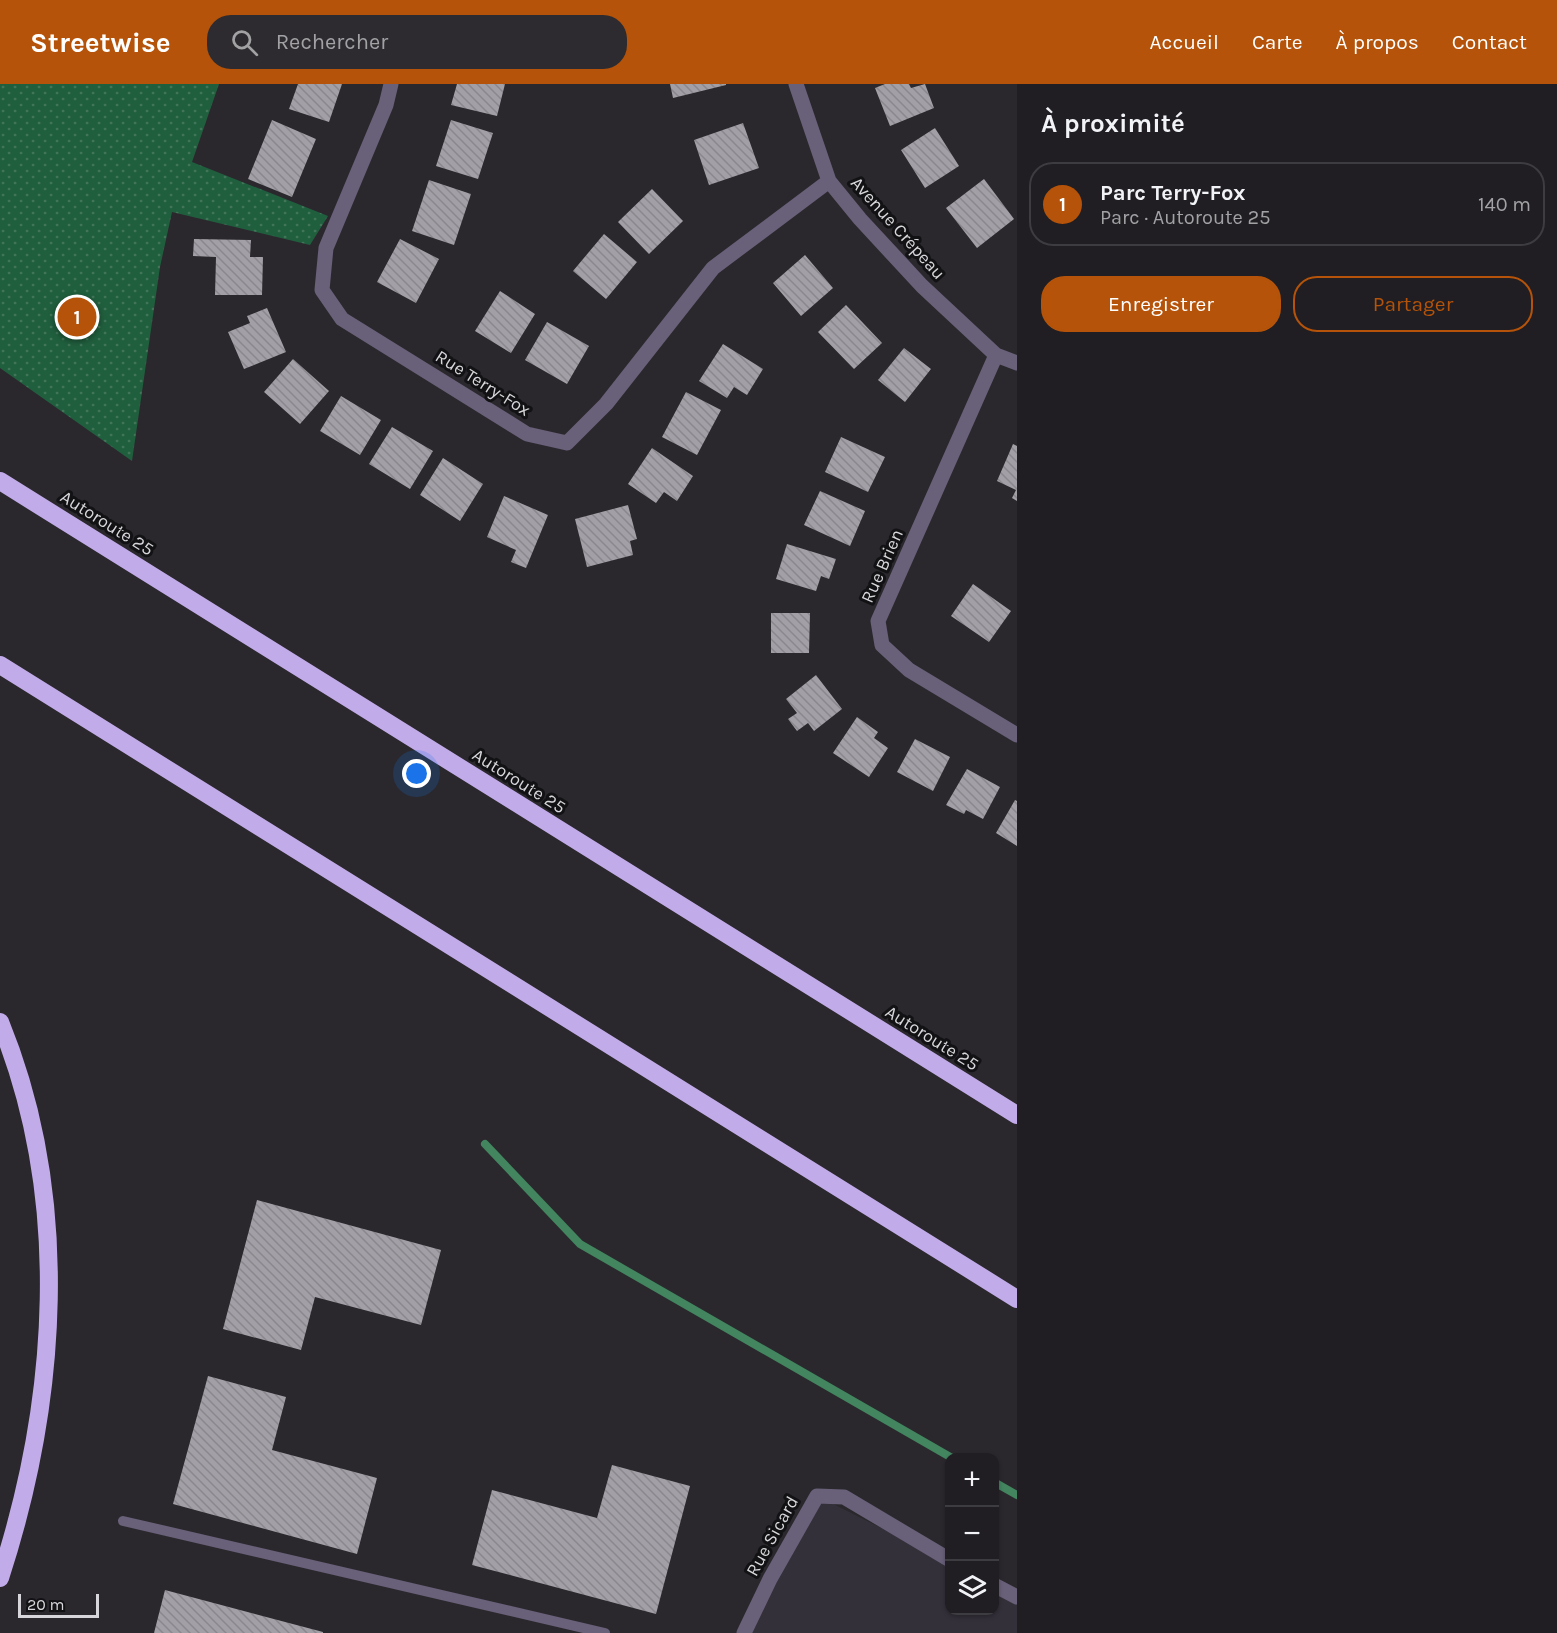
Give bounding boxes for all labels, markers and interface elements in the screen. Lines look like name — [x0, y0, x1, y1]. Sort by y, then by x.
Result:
search box — [207, 15, 627, 69]
text: Streetwise — [30, 26, 171, 59]
icon: search — [228, 26, 261, 59]
text: Rechercher — [276, 29, 388, 55]
text: Accueil — [1150, 30, 1219, 54]
text: Carte — [1252, 30, 1303, 54]
text: À propos — [1336, 30, 1419, 54]
text: Contact — [1452, 30, 1527, 54]
text: À proximité — [1041, 108, 1185, 139]
street label: Avenue Crépeau — [846, 172, 950, 284]
text: Parc Terry-Fox — [1100, 180, 1246, 206]
text: 1 — [1059, 193, 1066, 216]
text: 140 m — [1478, 193, 1531, 216]
text: Parc · Autoroute 25 — [1100, 206, 1270, 229]
button: Enregistrer — [1041, 276, 1281, 332]
button: Partager — [1293, 276, 1533, 332]
pin: 1 — [58, 294, 97, 340]
street label: Rue Terry-Fox — [431, 345, 535, 421]
street label: Autoroute 25 — [56, 486, 158, 560]
street label: Rue Brien — [856, 526, 908, 606]
street label: Autoroute 25 — [468, 744, 570, 818]
your location — [402, 759, 431, 788]
street label: Autoroute 25 — [881, 1001, 983, 1075]
map controls — [945, 1453, 999, 1615]
button: + — [945, 1453, 999, 1507]
street label: Rue Sicard — [741, 1492, 803, 1580]
button: − — [945, 1507, 999, 1561]
button: layers — [945, 1561, 999, 1615]
scale bar — [18, 1591, 99, 1618]
text: 20 m — [27, 1595, 65, 1614]

